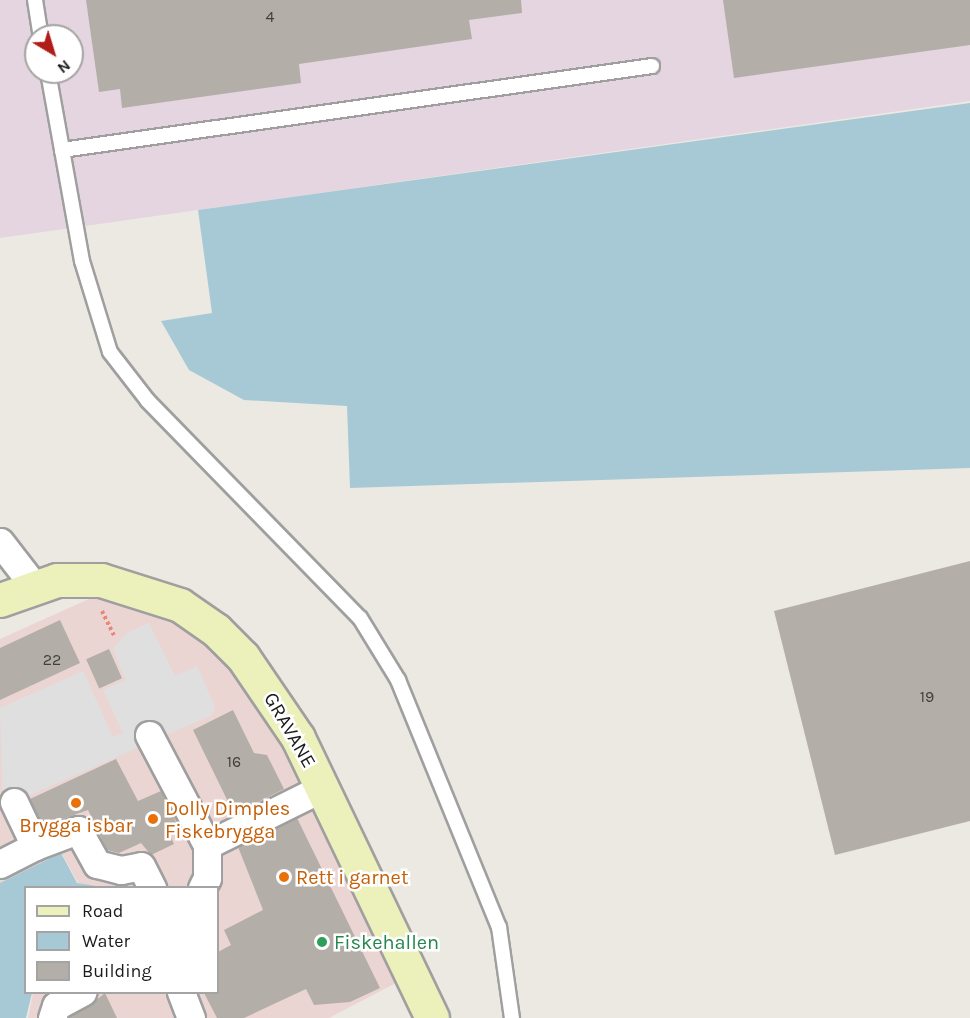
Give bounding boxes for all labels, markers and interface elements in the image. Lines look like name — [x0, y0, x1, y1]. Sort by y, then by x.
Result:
house number: 4 — [266, 7, 274, 27]
north arrow — [24, 24, 84, 84]
text: N — [54, 56, 75, 78]
house number: 22 — [43, 650, 61, 670]
house number: 19 — [920, 687, 934, 707]
street label: GRAVANE — [259, 688, 321, 772]
house number: 16 — [227, 752, 241, 772]
marker: Brygga isbar — [69, 796, 83, 810]
place label: Dolly Dimples Fiskebrygga — [165, 796, 290, 843]
marker: Dolly Dimples Fiskebrygga — [146, 812, 160, 826]
place label: Brygga isbar — [19, 813, 133, 837]
place label: Rett i garnet — [296, 865, 408, 889]
marker: Rett i garnet — [277, 870, 291, 884]
legend — [24, 886, 219, 994]
text: Road — [82, 900, 123, 922]
text: Water — [82, 930, 130, 952]
place label: Fiskehallen — [334, 930, 439, 954]
marker: Fiskehallen — [315, 935, 329, 949]
text: Building — [82, 960, 152, 982]

